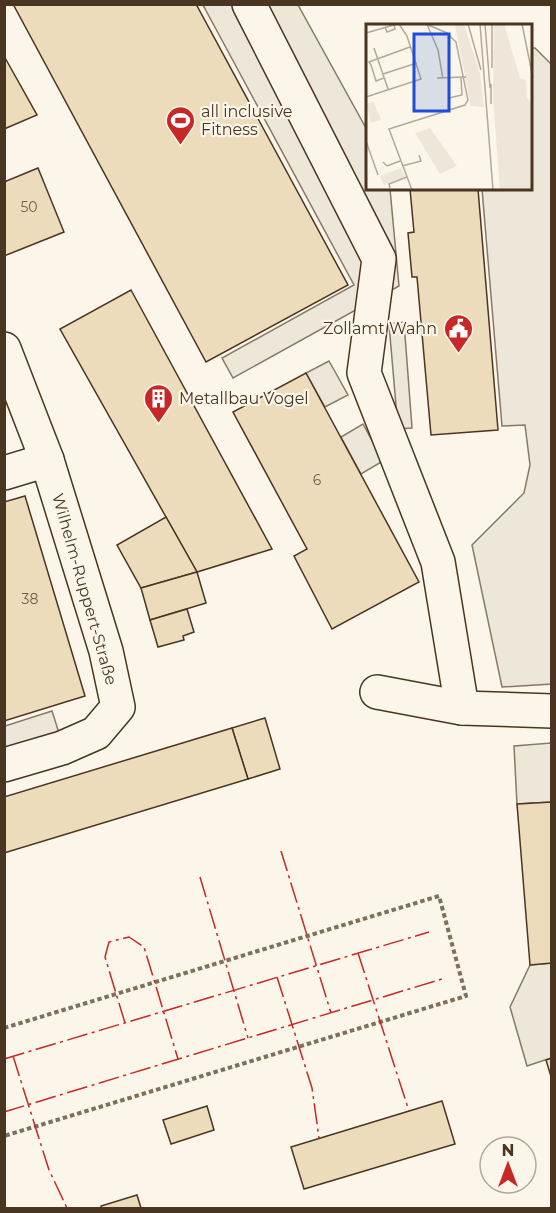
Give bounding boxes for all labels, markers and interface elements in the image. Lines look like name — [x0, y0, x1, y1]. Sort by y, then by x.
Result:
inset map — [366, 24, 532, 190]
place label: all inclusive Fitness — [201, 102, 293, 139]
sports icon: all inclusive Fitness — [164, 104, 196, 146]
house number: 50 — [20, 198, 38, 216]
public building icon: Zollamt Wahn — [442, 312, 474, 354]
place label: Zollamt Wahn — [323, 319, 437, 338]
building icon: Metallbau Vogel — [142, 382, 174, 424]
place label: Metallbau Vogel — [179, 389, 309, 408]
house number: 6 — [313, 471, 322, 489]
street label: Wilhelm-Ruppert-Straße — [48, 491, 121, 687]
house number: 38 — [22, 590, 38, 608]
north arrow — [478, 1135, 538, 1195]
text: N — [502, 1141, 514, 1160]

